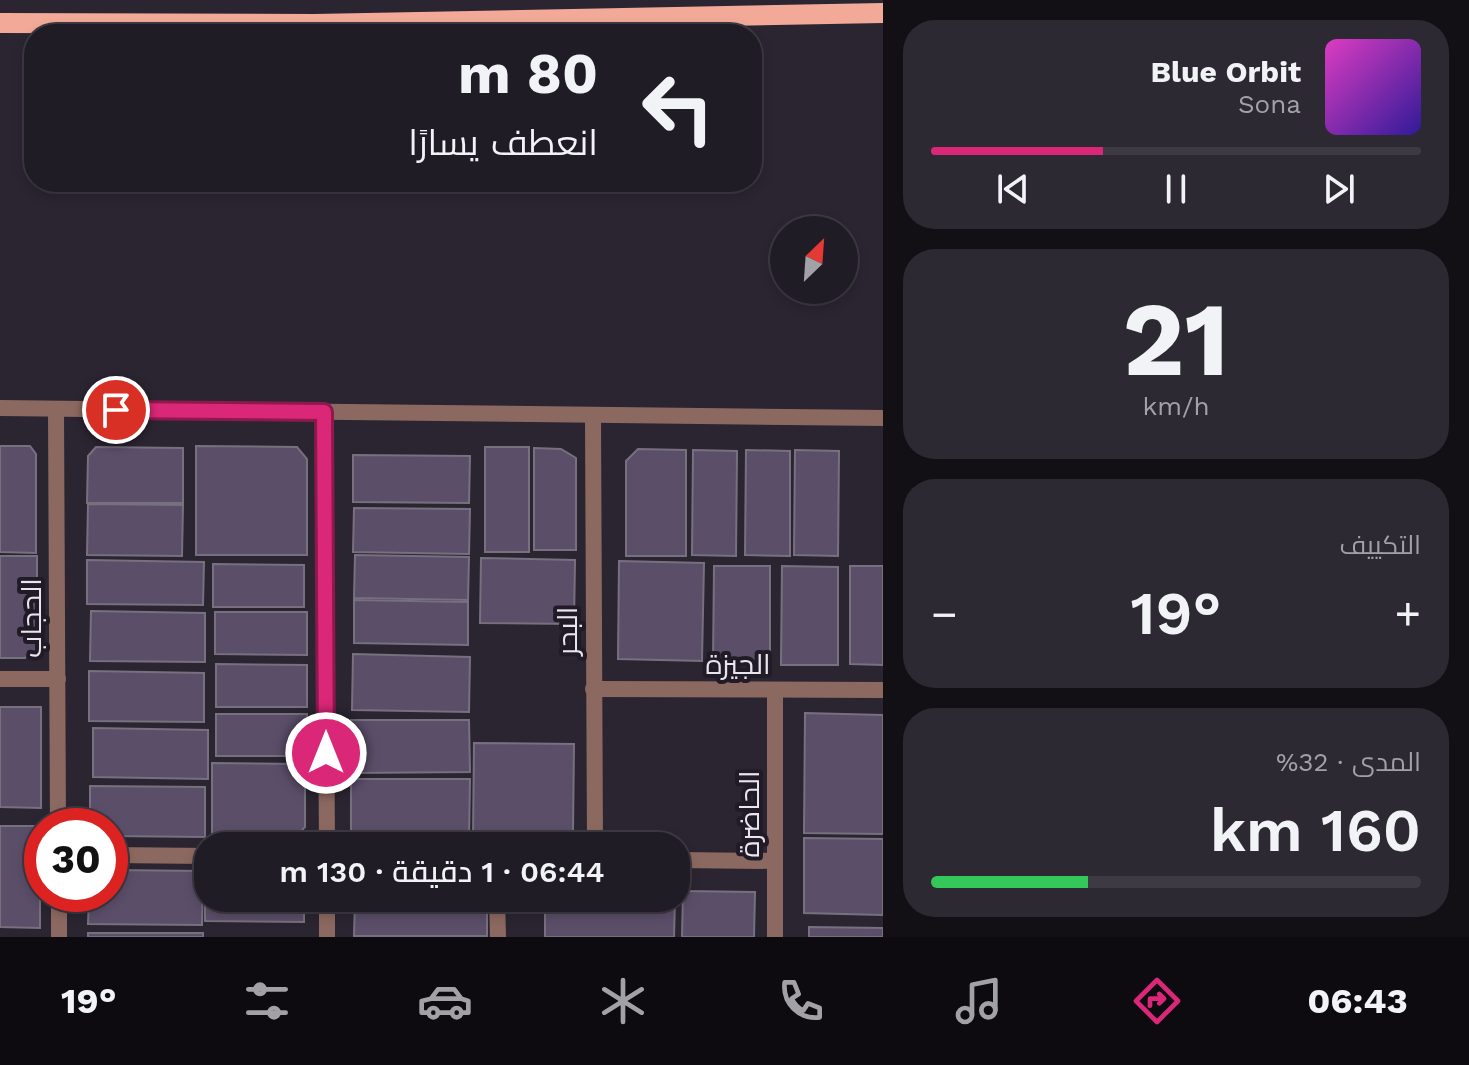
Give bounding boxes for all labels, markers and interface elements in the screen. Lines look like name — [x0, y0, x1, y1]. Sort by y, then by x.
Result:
text: 80 m — [458, 41, 598, 107]
text: Blue Orbit — [1151, 54, 1301, 89]
icon: left — [626, 56, 730, 160]
text: Sona — [1238, 89, 1301, 119]
text: انعطف يسارًا — [408, 122, 598, 164]
icon: previous — [991, 167, 1035, 211]
icon: pause — [1154, 167, 1198, 211]
icon: next — [1317, 167, 1361, 211]
north arrow — [770, 216, 858, 304]
map controls — [770, 216, 858, 304]
text: 21 — [1123, 278, 1229, 400]
pin — [82, 376, 150, 444]
icon: arrive — [94, 388, 138, 432]
text: km/h — [1143, 391, 1210, 421]
text: التكييف — [1339, 530, 1421, 560]
street label: الحجاب — [15, 578, 48, 658]
text: 19° — [1131, 578, 1221, 649]
text: − — [931, 588, 958, 640]
text: + — [1394, 588, 1421, 640]
street label: البحر — [551, 607, 584, 657]
street label: الجيزة — [705, 648, 771, 681]
position arrow — [284, 711, 368, 795]
text: المدى · 32% — [1276, 747, 1421, 777]
street label: الحاضرة — [733, 770, 766, 858]
text: 160 km — [1210, 795, 1421, 866]
speed limit sign: 30 — [24, 808, 128, 912]
text: 06:44 · 1 دقيقة · 130 m — [280, 854, 604, 889]
icon: filters — [239, 973, 295, 1029]
icon: car — [417, 973, 473, 1029]
icon: climate — [595, 973, 651, 1029]
icon: phone — [773, 973, 829, 1029]
icon: music — [951, 973, 1007, 1029]
icon: directions — [1129, 973, 1185, 1029]
text: 19° — [61, 980, 117, 1022]
text: 06:43 — [1307, 980, 1408, 1022]

